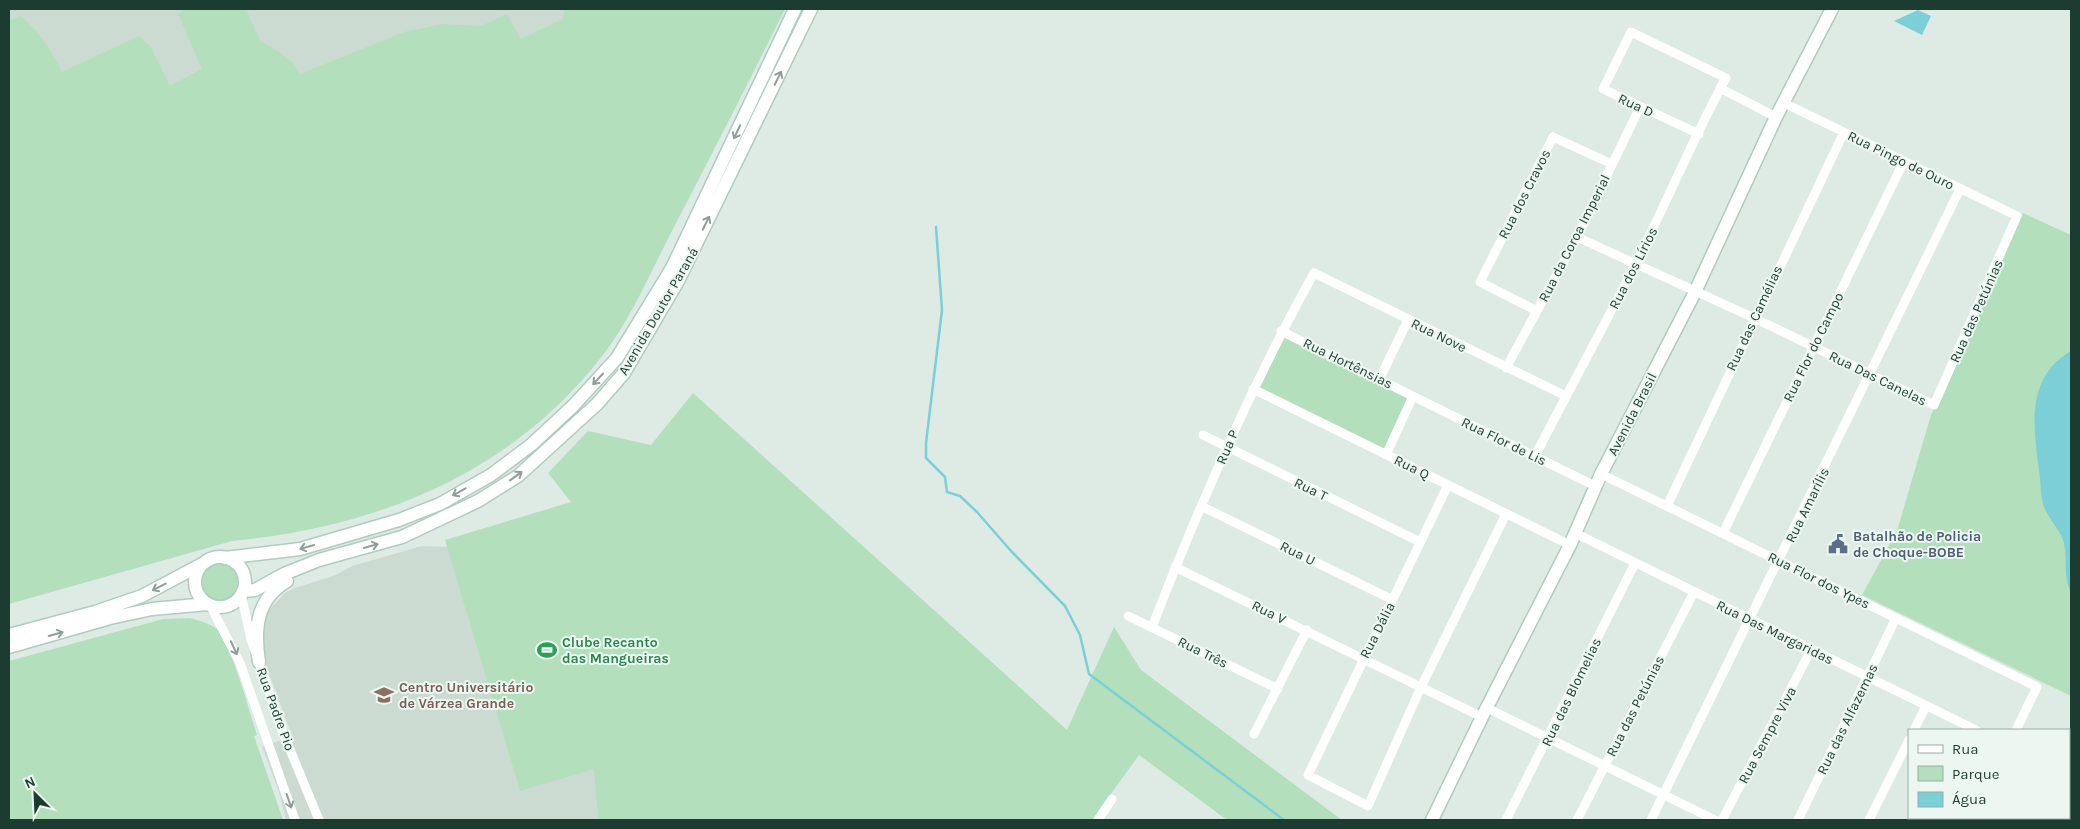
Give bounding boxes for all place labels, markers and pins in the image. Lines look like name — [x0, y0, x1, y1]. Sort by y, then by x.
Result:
place label: Batalhão de Policia de Choque-BOBE — [1853, 528, 1981, 561]
public building icon: Batalhão de Policia de Choque-BOBE — [1827, 533, 1849, 555]
place label: Clube Recanto das Mangueiras — [562, 634, 669, 667]
sports icon: Clube Recanto das Mangueiras — [536, 639, 558, 661]
place label: Centro Universitário de Várzea Grande — [399, 679, 533, 712]
school or university icon: Centro Universitário de Várzea Grande — [373, 684, 395, 706]

